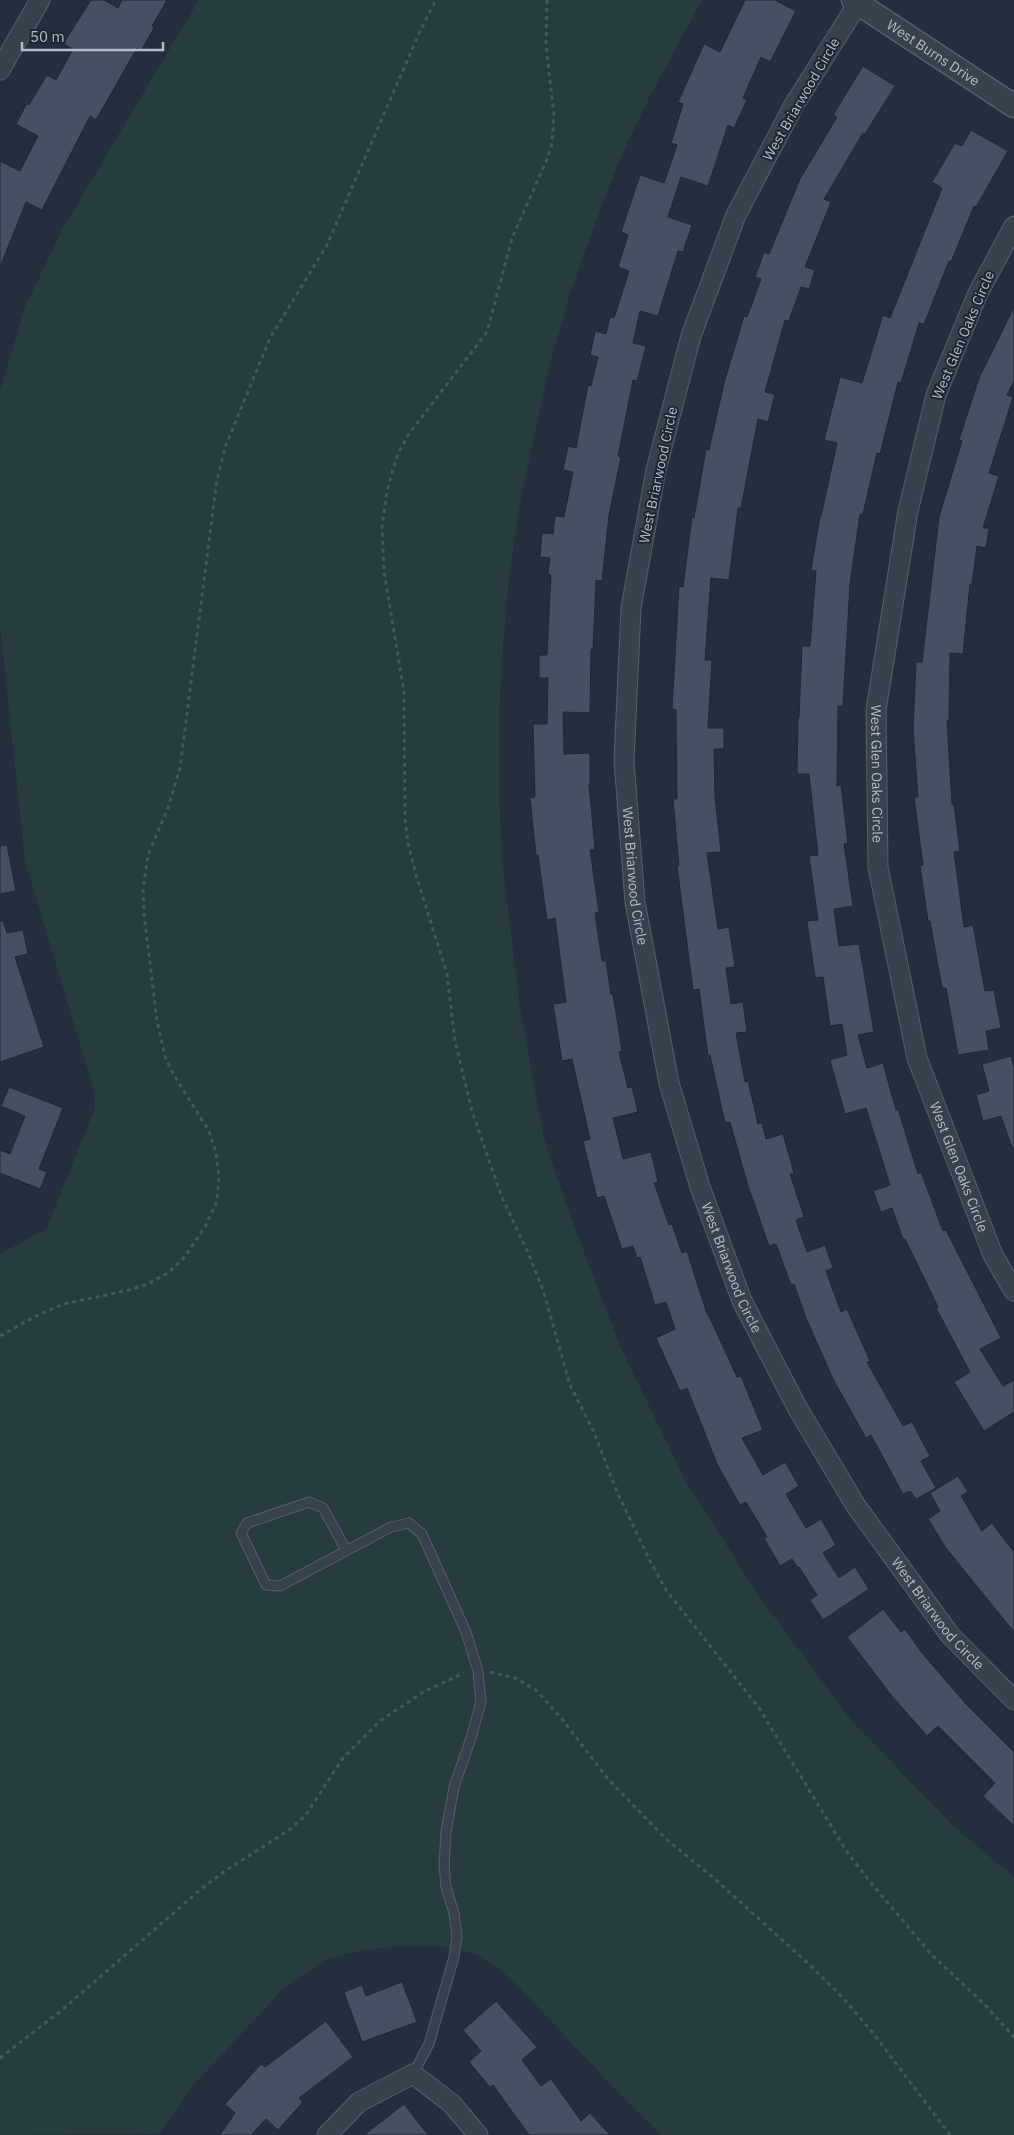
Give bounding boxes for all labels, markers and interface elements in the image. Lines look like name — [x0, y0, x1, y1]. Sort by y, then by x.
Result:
street label: West Burns Drive — [883, 16, 983, 90]
scale bar — [22, 20, 164, 52]
text: 50 m — [30, 27, 65, 46]
street label: West Briarwood Circle — [758, 34, 844, 164]
street label: West Glen Oaks Circle — [928, 268, 998, 402]
street label: West Briarwood Circle — [635, 405, 681, 545]
street label: West Glen Oaks Circle — [867, 705, 887, 843]
street label: West Briarwood Circle — [619, 806, 652, 947]
street label: West Glen Oaks Circle — [926, 1099, 992, 1235]
street label: West Briarwood Circle — [697, 1200, 766, 1336]
street label: West Briarwood Circle — [887, 1554, 988, 1674]

